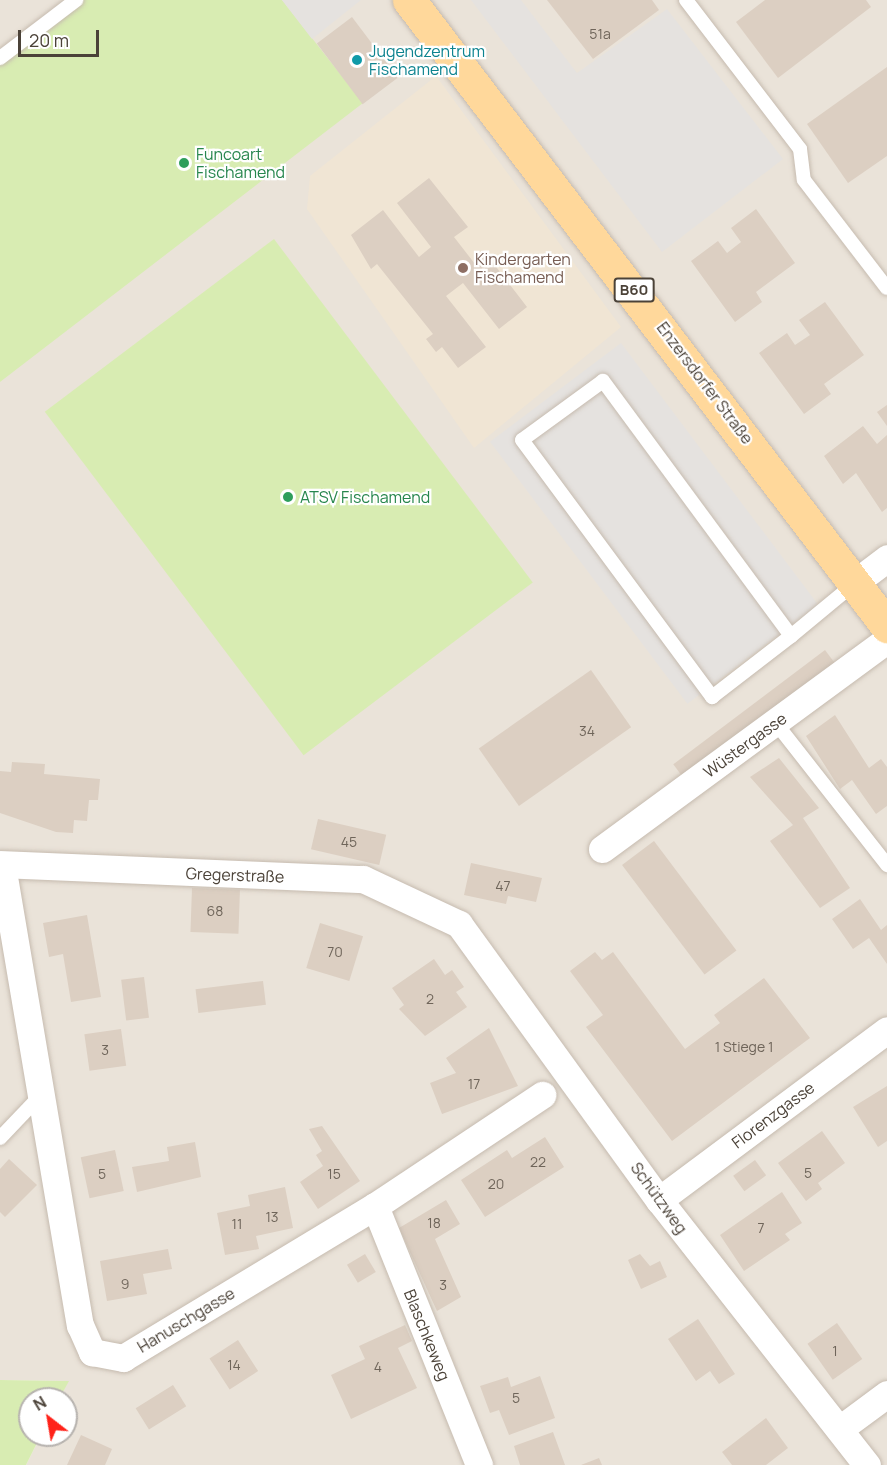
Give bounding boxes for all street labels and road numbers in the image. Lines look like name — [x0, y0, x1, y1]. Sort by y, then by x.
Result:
road number: B60 — [613, 278, 655, 302]
street label: Enzersdorfer Straße — [653, 318, 757, 448]
street label: Wüstergasse — [700, 708, 790, 782]
street label: Gregerstraße — [185, 864, 285, 886]
street label: Florenzgasse — [728, 1078, 818, 1152]
street label: Schützweg — [627, 1159, 691, 1237]
street label: Hanuschgasse — [134, 1283, 238, 1357]
street label: Blaschkeweg — [400, 1287, 454, 1383]

